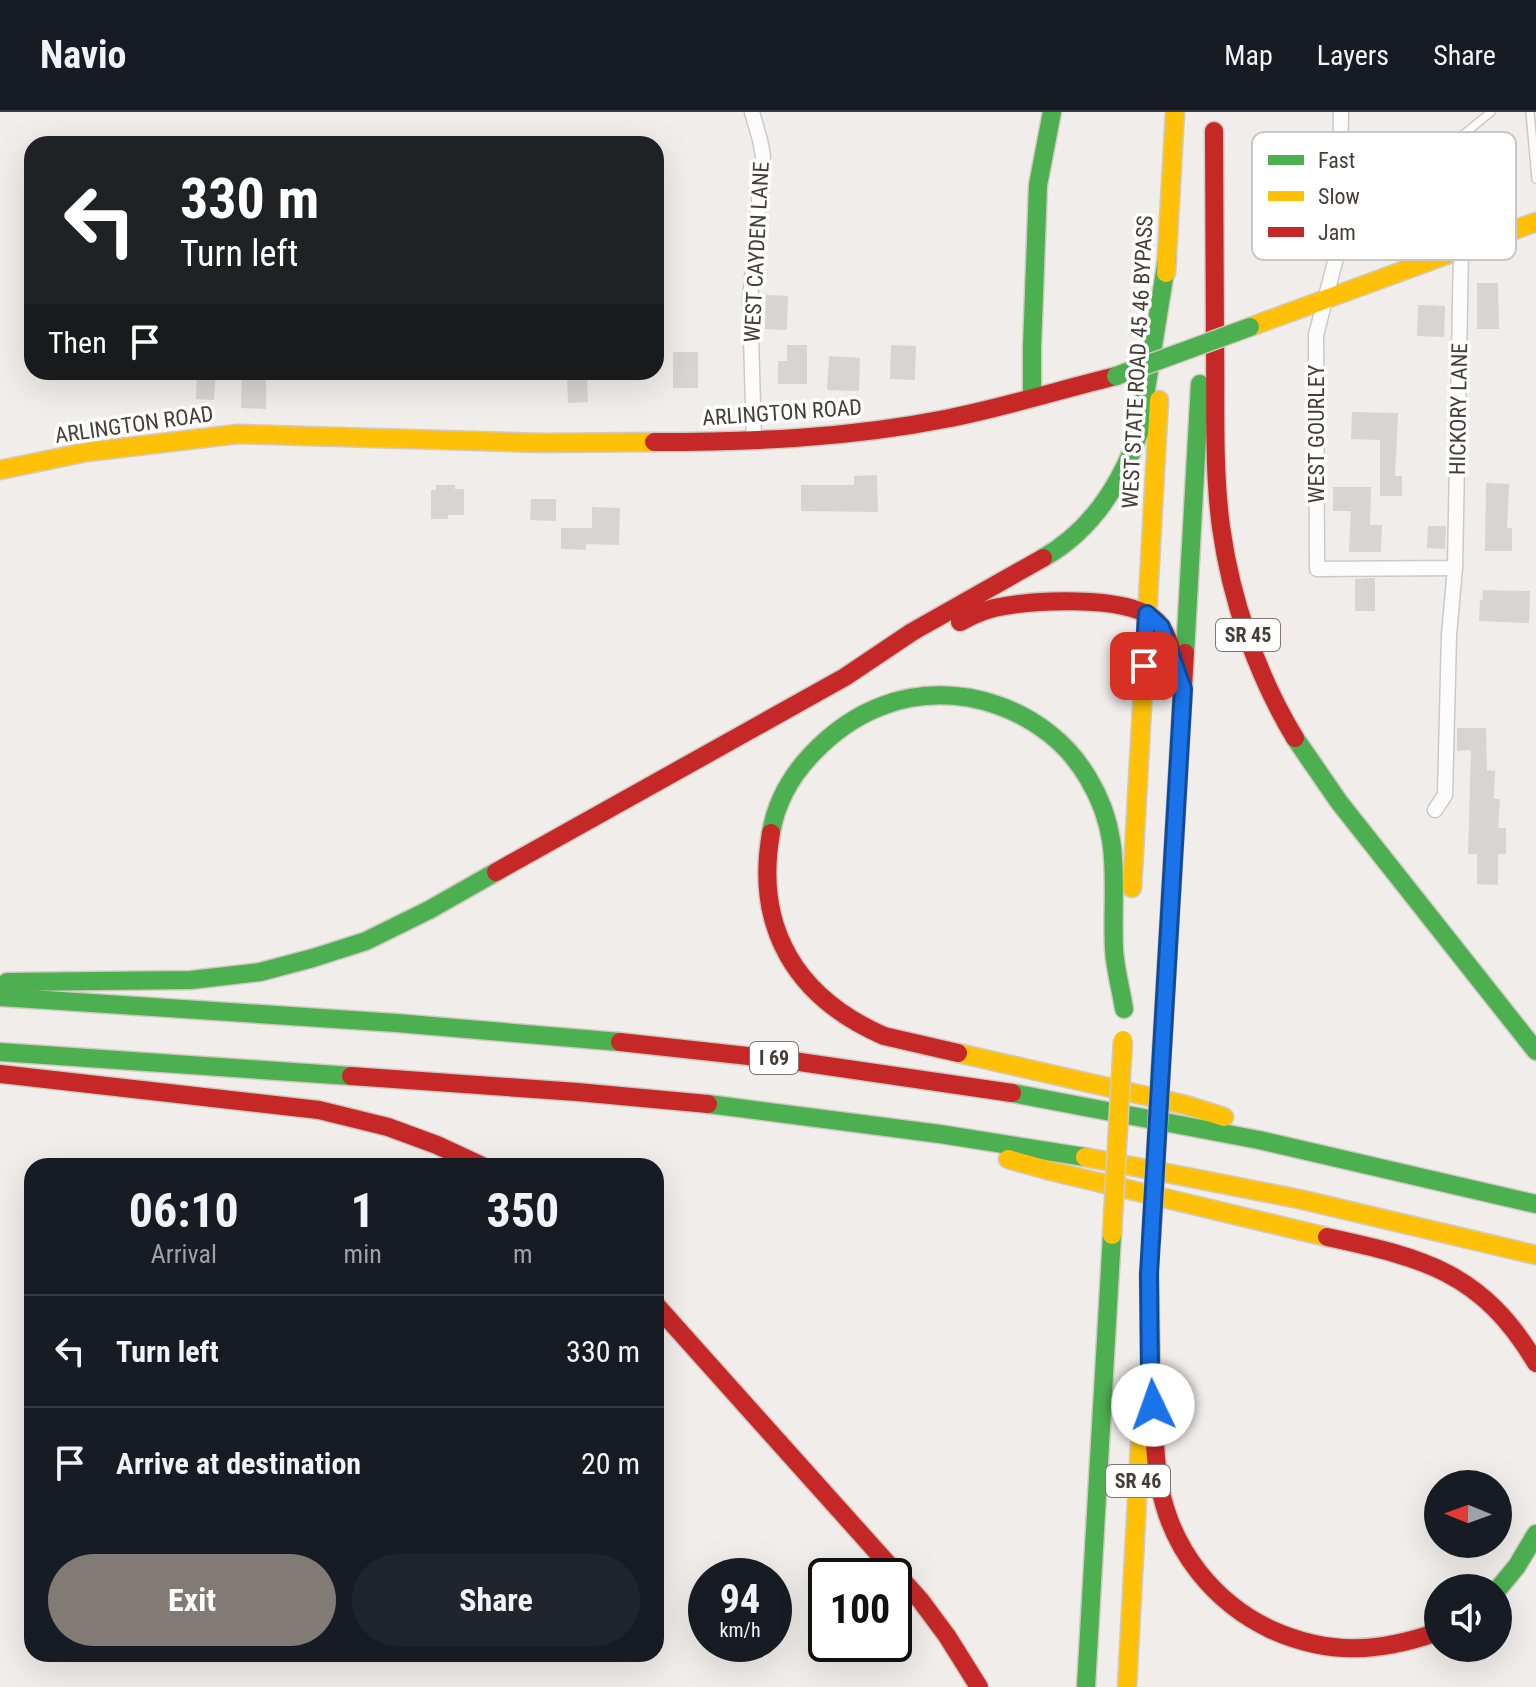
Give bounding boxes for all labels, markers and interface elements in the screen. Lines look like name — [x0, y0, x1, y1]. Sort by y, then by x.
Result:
text: Navio — [40, 33, 126, 77]
text: Map — [1224, 39, 1273, 72]
text: Layers — [1317, 39, 1389, 72]
text: Share — [1433, 39, 1496, 72]
legend — [1252, 132, 1516, 260]
text: Fast — [1318, 148, 1355, 173]
street label: WEST CAYDEN LANE — [739, 161, 774, 343]
text: 330 m — [180, 166, 319, 232]
icon: left — [48, 168, 152, 272]
text: Slow — [1318, 184, 1360, 209]
street label: WEST STATE ROAD 45 46 BYPASS — [1117, 215, 1158, 509]
text: Jam — [1318, 220, 1356, 245]
text: Turn left — [180, 233, 298, 275]
icon: arrive — [123, 320, 167, 364]
text: Then — [48, 325, 107, 360]
street label: HICKORY LANE — [1445, 343, 1472, 475]
street label: WEST GOURLEY — [1304, 364, 1329, 503]
street label: ARLINGTON ROAD — [701, 394, 863, 431]
street label: ARLINGTON ROAD — [53, 401, 215, 448]
road number: SR 45 — [1216, 619, 1280, 651]
pin — [1110, 632, 1178, 700]
icon: arrive — [1122, 644, 1166, 688]
road number: I 69 — [750, 1042, 798, 1074]
text: 06:10 — [129, 1182, 239, 1239]
text: 1 — [351, 1182, 375, 1239]
text: 350 — [486, 1182, 559, 1239]
text: Arrival — [151, 1239, 217, 1269]
text: min — [344, 1239, 382, 1269]
text: m — [513, 1239, 533, 1269]
icon: left — [48, 1329, 92, 1373]
text: Turn left — [116, 1334, 219, 1369]
text: 330 m — [566, 1334, 640, 1369]
position arrow — [1111, 1363, 1195, 1447]
icon: arrive — [48, 1441, 92, 1485]
text: Arrive at destination — [116, 1446, 361, 1481]
text: 20 m — [581, 1446, 640, 1481]
road number: SR 46 — [1106, 1465, 1170, 1497]
north arrow — [1424, 1470, 1512, 1558]
map controls — [1424, 1470, 1512, 1662]
button: Exit — [48, 1554, 336, 1646]
button: Share — [352, 1554, 640, 1646]
speed limit sign: 100 — [808, 1558, 912, 1662]
button: sound — [1424, 1574, 1512, 1662]
text: 94 — [720, 1576, 760, 1623]
text: km/h — [719, 1618, 761, 1642]

